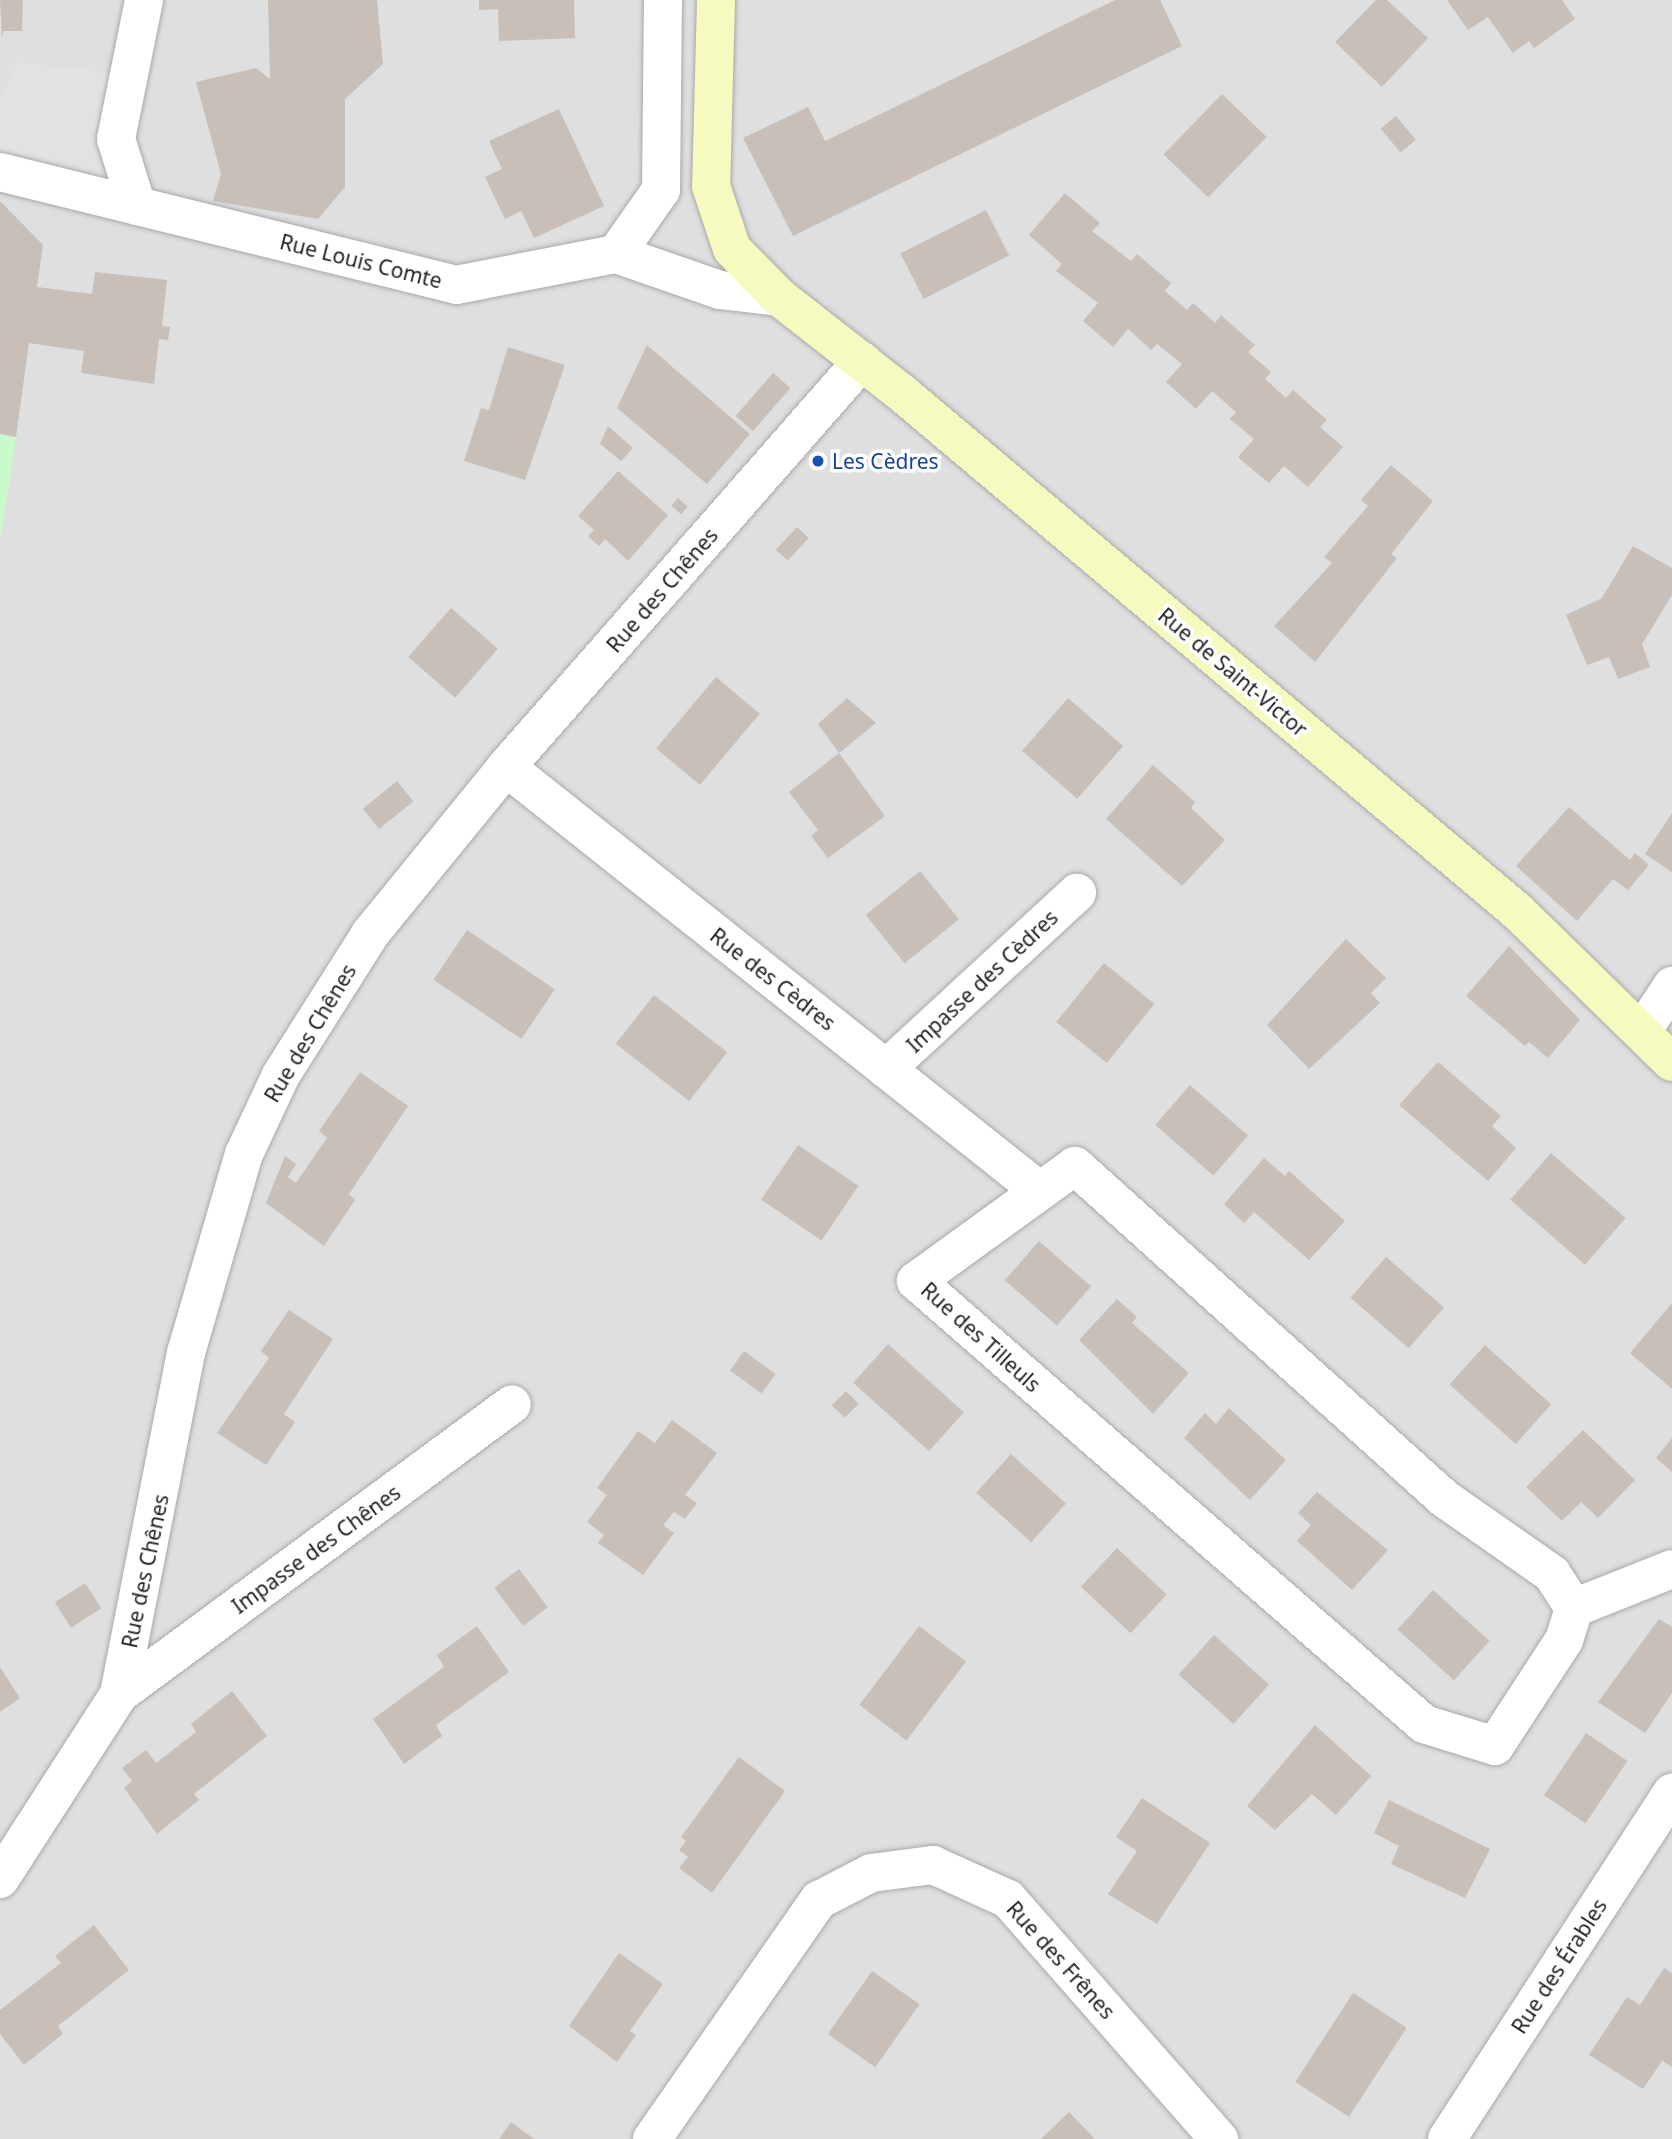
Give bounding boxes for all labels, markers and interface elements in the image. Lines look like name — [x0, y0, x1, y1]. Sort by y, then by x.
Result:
street label: Rue Louis Comte — [277, 229, 445, 293]
place label: Les Cèdres — [832, 448, 939, 474]
marker: Les Cèdres — [810, 453, 826, 469]
street label: Rue des Chênes — [601, 523, 723, 657]
street label: Rue de Saint-Victor — [1153, 602, 1313, 742]
street label: Impasse des Cèdres — [901, 904, 1063, 1058]
street label: Rue des Cèdres — [705, 922, 841, 1036]
street label: Rue des Chênes — [259, 959, 361, 1107]
street label: Rue des Tilleuls — [916, 1277, 1046, 1397]
street label: Impasse des Chênes — [227, 1479, 405, 1619]
street label: Rue des Chênes — [116, 1492, 174, 1650]
street label: Rue des Érables — [1506, 1894, 1612, 2038]
street label: Rue des Frênes — [1002, 1896, 1120, 2024]

